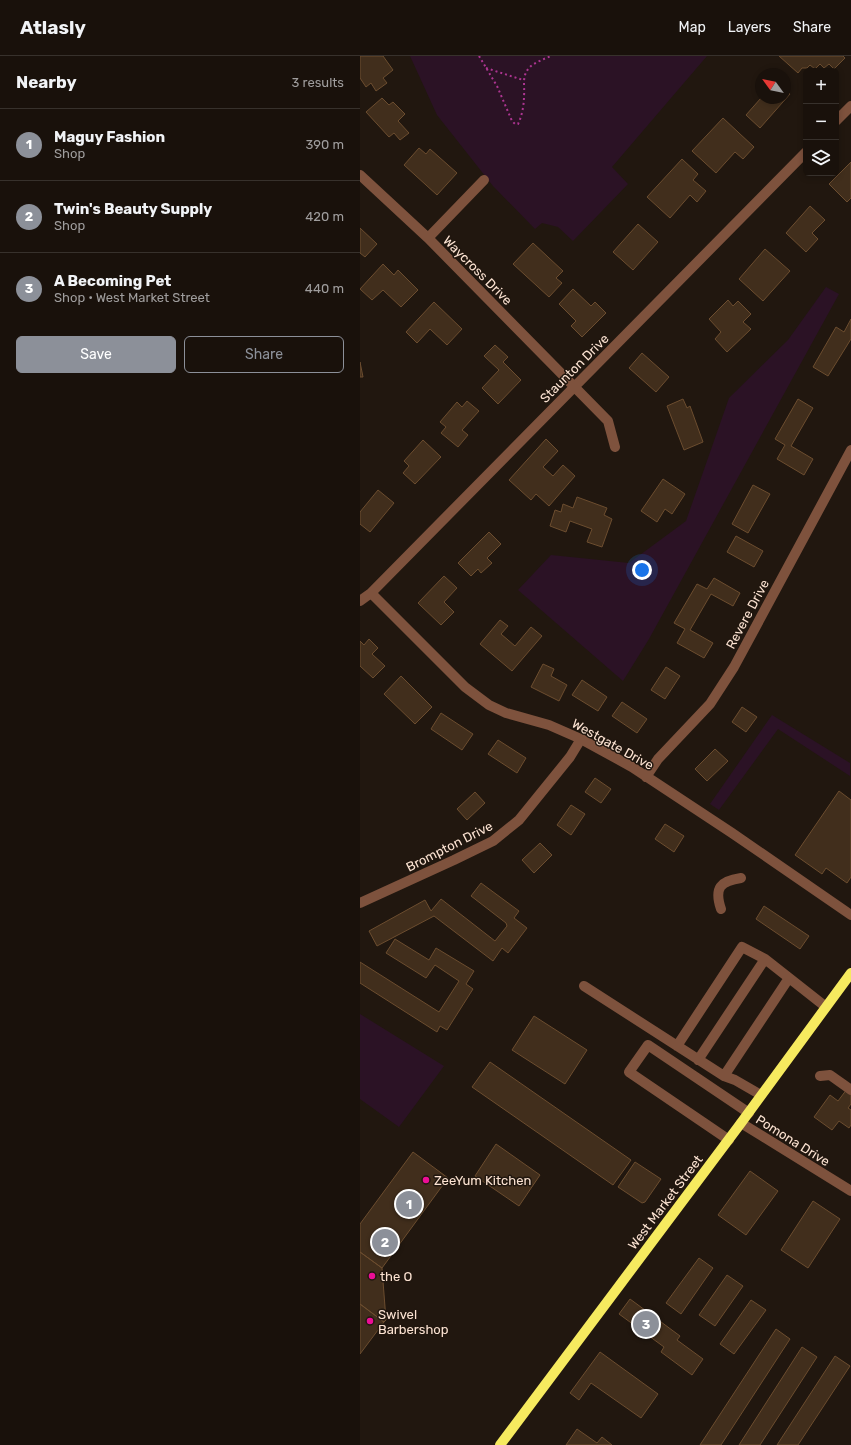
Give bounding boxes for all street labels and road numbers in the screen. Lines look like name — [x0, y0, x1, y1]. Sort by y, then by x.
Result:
street label: Waycross Drive — [440, 233, 515, 308]
street label: Staunton Drive — [537, 331, 612, 406]
street label: Revere Drive — [723, 577, 772, 651]
street label: Westgate Drive — [569, 716, 656, 774]
street label: Brompton Drive — [403, 818, 495, 875]
street label: Pomona Drive — [753, 1112, 832, 1169]
street label: West Market Street — [625, 1152, 706, 1252]

